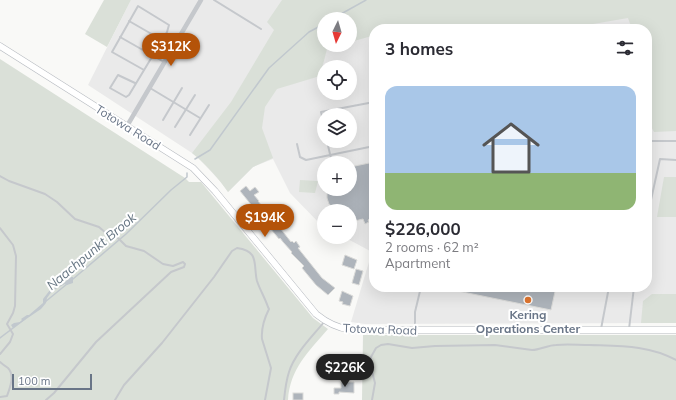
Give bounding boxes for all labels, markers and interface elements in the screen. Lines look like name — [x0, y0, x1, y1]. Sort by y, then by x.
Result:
north arrow — [317, 12, 357, 52]
map controls — [317, 12, 357, 244]
pin: $312K — [143, 33, 199, 67]
icon: filters — [614, 37, 636, 59]
text: $312K — [151, 38, 191, 54]
text: 3 homes — [385, 38, 453, 59]
button: locate — [317, 60, 357, 100]
street label: Totowa Road — [93, 101, 163, 153]
button: layers — [317, 108, 357, 148]
icon: home — [475, 112, 547, 184]
button: + — [317, 156, 357, 196]
pin: $194K — [237, 204, 293, 238]
button: − — [317, 204, 357, 244]
water label: Naachpunkt Brook — [43, 209, 139, 293]
text: $194K — [245, 209, 285, 225]
text: $226,000 — [385, 218, 461, 239]
text: 2 rooms · 62 m² — [385, 239, 479, 255]
text: Apartment — [385, 255, 450, 271]
marker: Kering Operations Center — [523, 295, 533, 305]
place label: Kering Operations Center — [476, 307, 580, 336]
street label: Totowa Road — [343, 320, 417, 338]
pin: $226K — [317, 354, 373, 388]
text: $226K — [325, 359, 365, 375]
scale bar — [12, 372, 92, 391]
text: 100 m — [18, 374, 50, 388]

